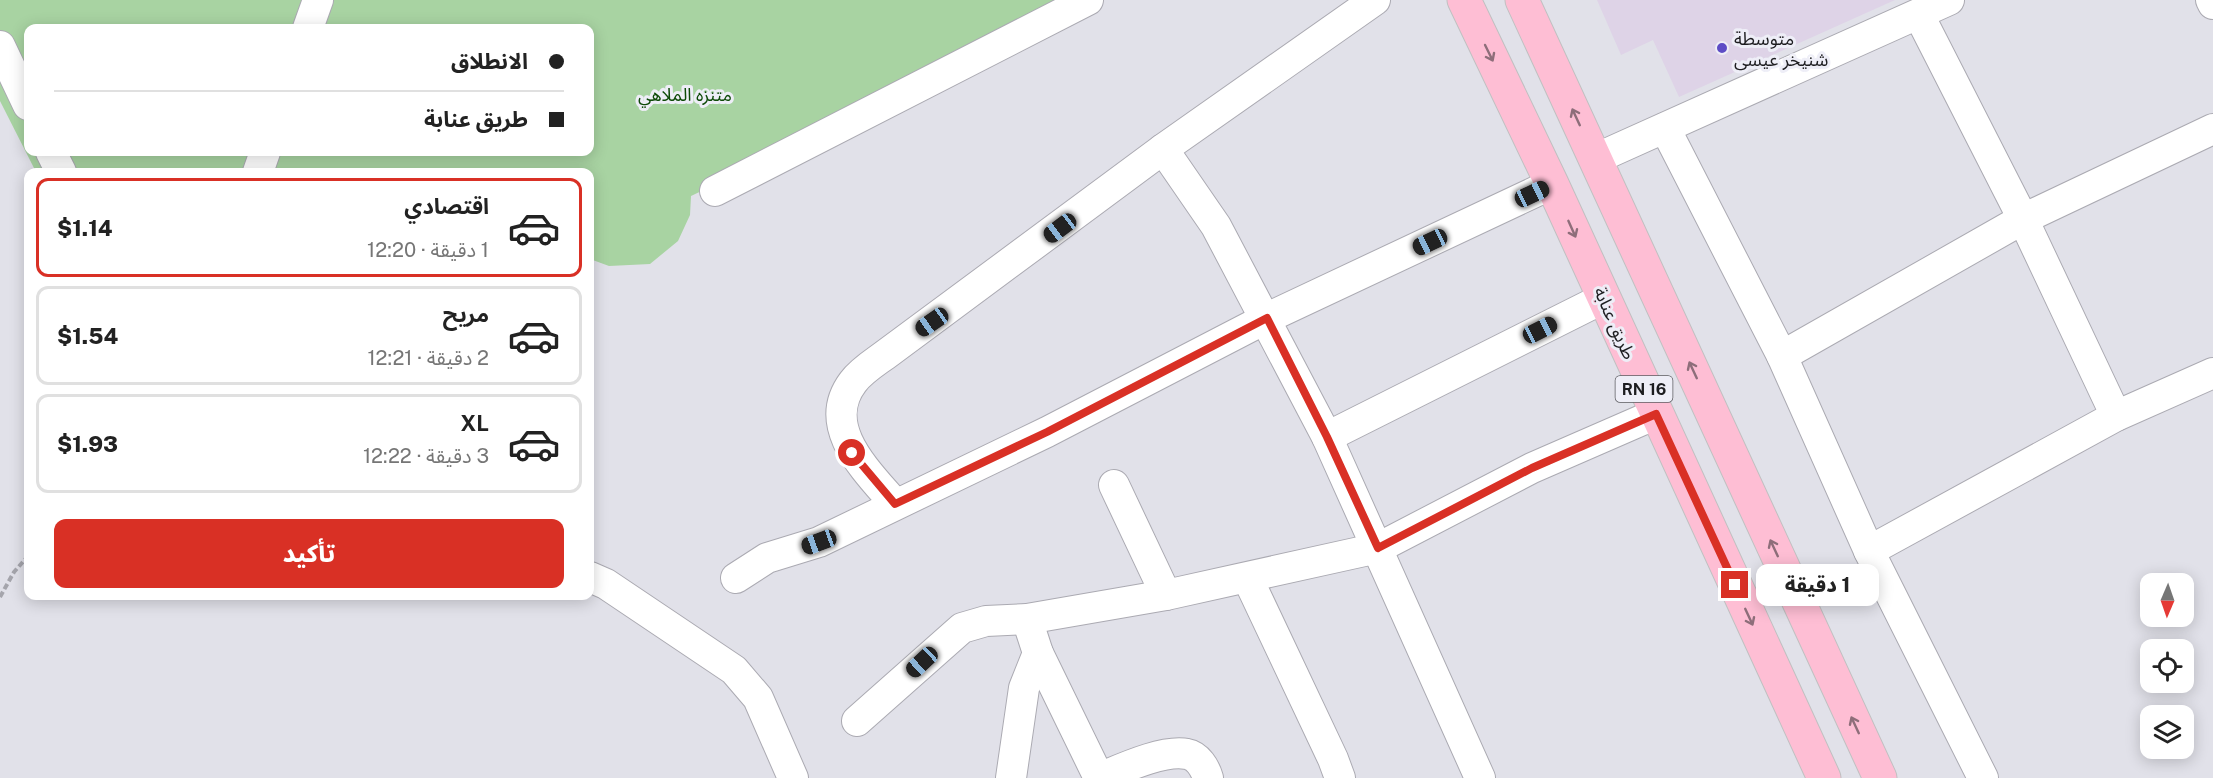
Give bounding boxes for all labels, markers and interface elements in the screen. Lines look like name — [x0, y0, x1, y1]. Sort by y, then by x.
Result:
place label: متوسطة شنيخر عيسى — [1734, 28, 1828, 71]
marker: متوسطة شنيخر عيسى — [1715, 41, 1729, 55]
one-way arrow — [1484, 43, 1496, 61]
text: الانطلاق — [451, 48, 528, 74]
park label: متنزه الملاهي — [638, 84, 732, 108]
text: طريق عنابة — [424, 106, 528, 132]
one-way arrow — [1570, 108, 1581, 126]
car — [1512, 178, 1552, 210]
text: اقتصادي — [404, 193, 489, 219]
icon: car — [507, 201, 561, 255]
car — [1040, 210, 1080, 246]
text: $1.14 — [57, 215, 113, 241]
one-way arrow — [1568, 220, 1579, 238]
car — [1410, 226, 1450, 258]
text: 1 دقيقة · 12:20 — [367, 238, 489, 262]
street label: طريق عنابة — [1589, 283, 1640, 363]
text: مريح — [443, 301, 489, 327]
car — [912, 304, 952, 340]
icon: car — [507, 309, 561, 363]
car — [1520, 314, 1560, 346]
text: $1.54 — [57, 323, 118, 349]
text: 2 دقيقة · 12:21 — [367, 346, 489, 370]
one-way arrow — [1686, 362, 1698, 380]
road number: RN 16 — [1616, 376, 1672, 402]
text: XL — [461, 410, 489, 436]
icon: car — [507, 417, 561, 471]
text: $1.93 — [57, 431, 118, 457]
route start — [838, 439, 865, 466]
text: 3 دقيقة · 12:22 — [363, 444, 489, 468]
button: تأكيد — [54, 519, 564, 588]
car — [799, 527, 839, 557]
one-way arrow — [1768, 539, 1779, 557]
callout: 1 دقيقة — [1756, 564, 1879, 606]
route end — [1721, 571, 1748, 598]
text: 1 دقيقة — [1785, 573, 1850, 597]
north arrow — [2140, 573, 2194, 627]
map controls — [2140, 573, 2194, 759]
one-way arrow — [1744, 607, 1756, 625]
button: locate — [2140, 639, 2194, 693]
car — [903, 643, 941, 681]
button: layers — [2140, 705, 2194, 759]
one-way arrow — [1849, 716, 1861, 734]

